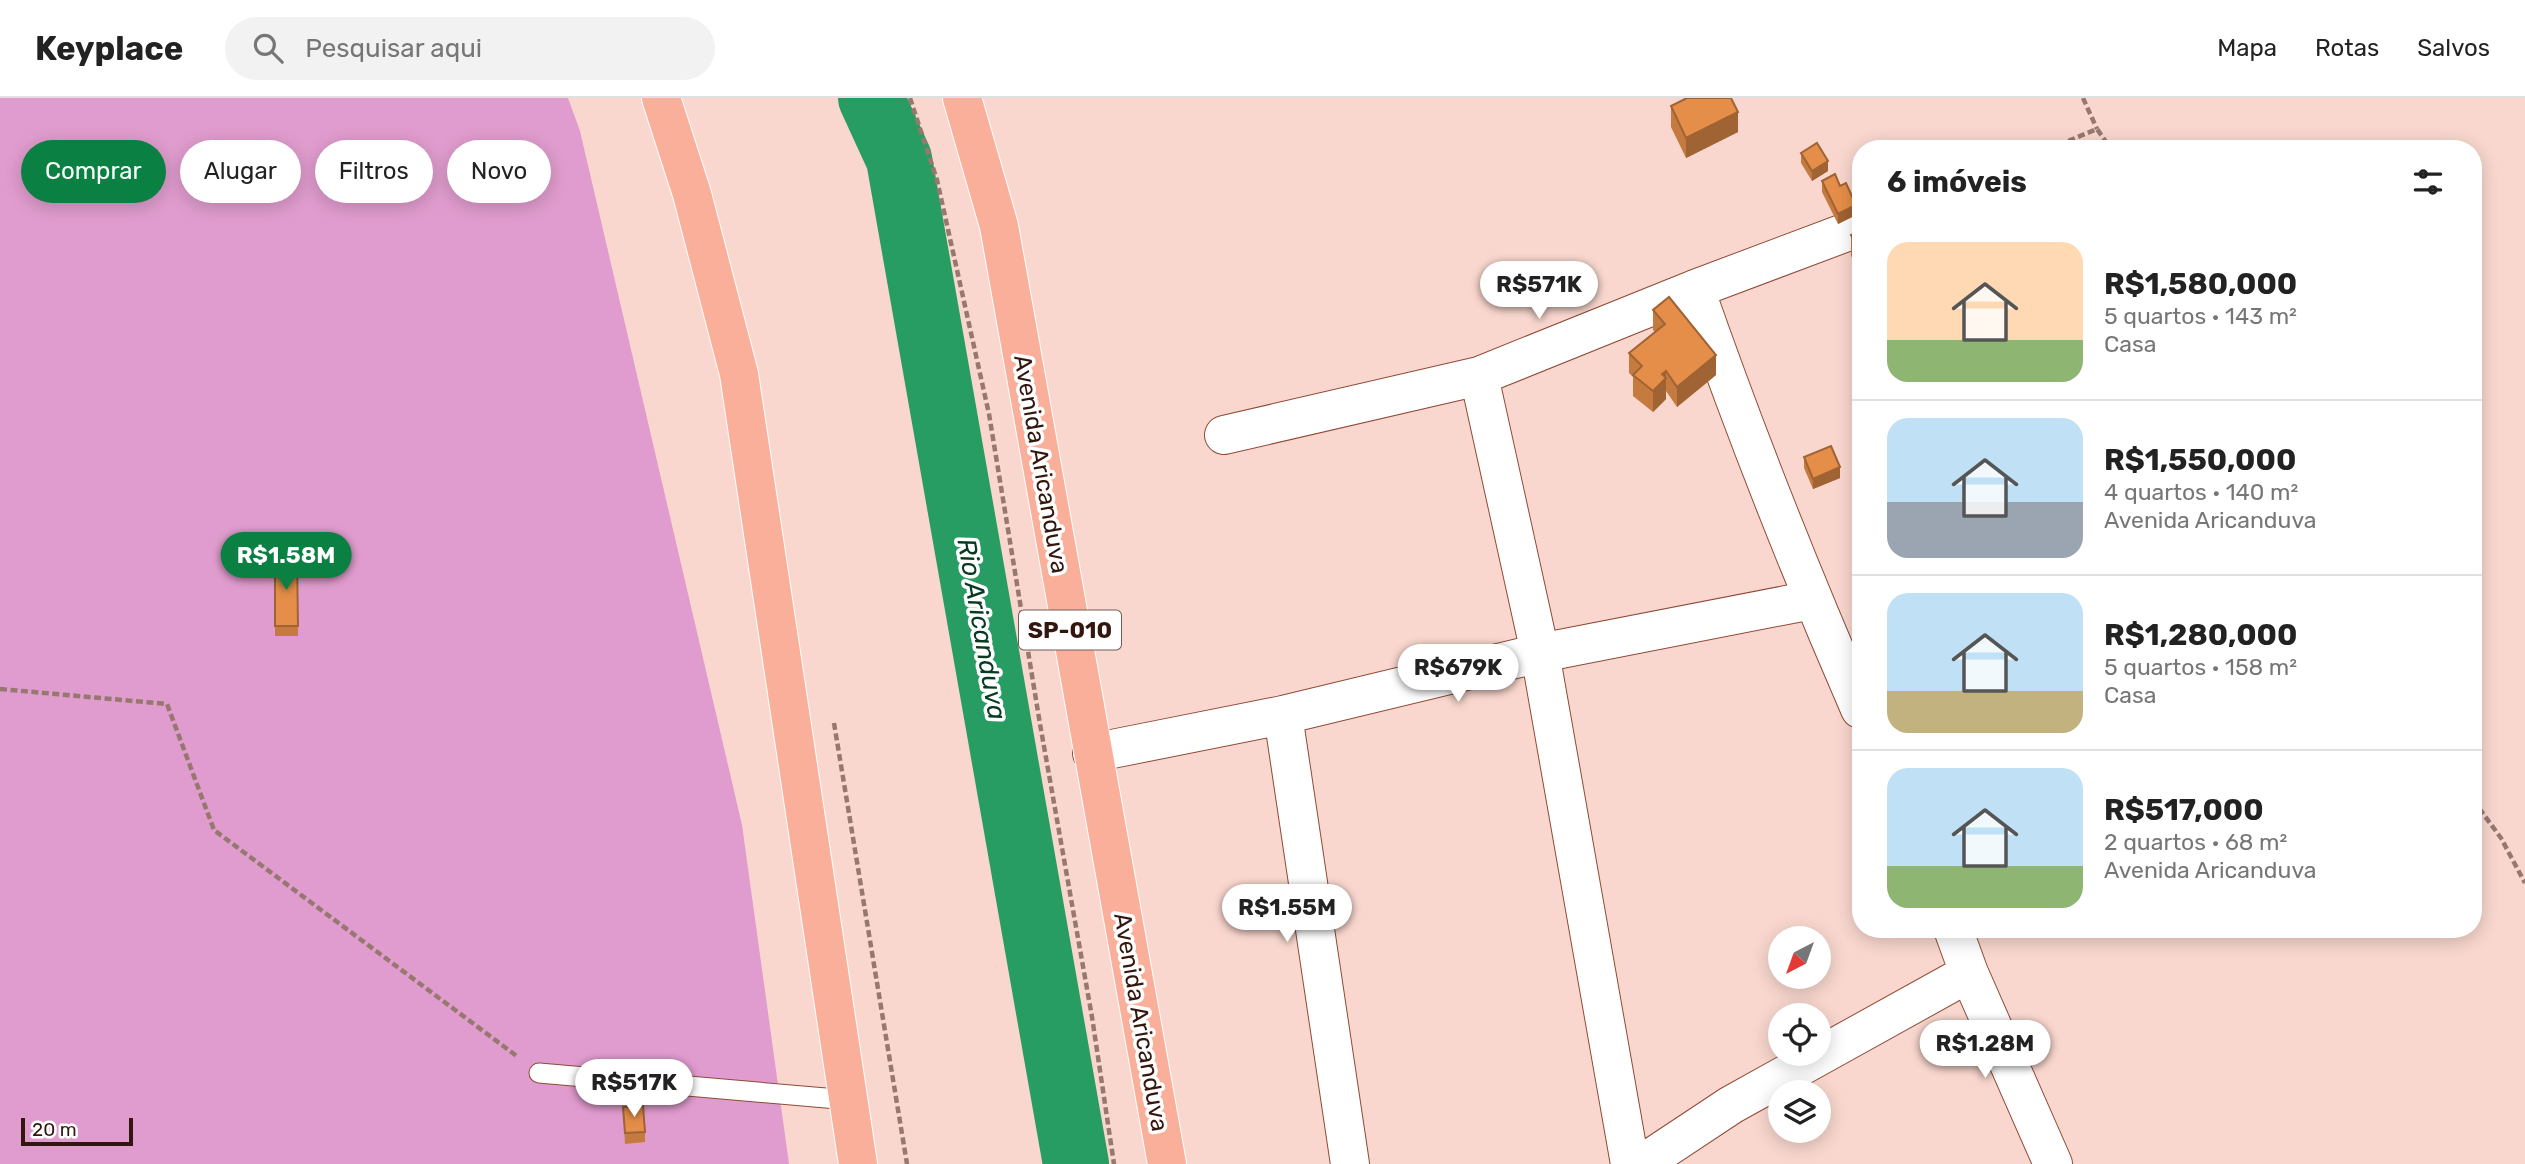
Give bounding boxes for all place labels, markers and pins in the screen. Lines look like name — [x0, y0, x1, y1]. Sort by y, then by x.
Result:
pin: R$571K — [1482, 262, 1596, 321]
pin: R$1.58M — [221, 532, 351, 592]
pin: R$679K — [1401, 644, 1515, 704]
pin: R$1.55M — [1222, 884, 1352, 944]
pin: R$1.28M — [1920, 1020, 2050, 1080]
pin: R$517K — [577, 1060, 691, 1119]

